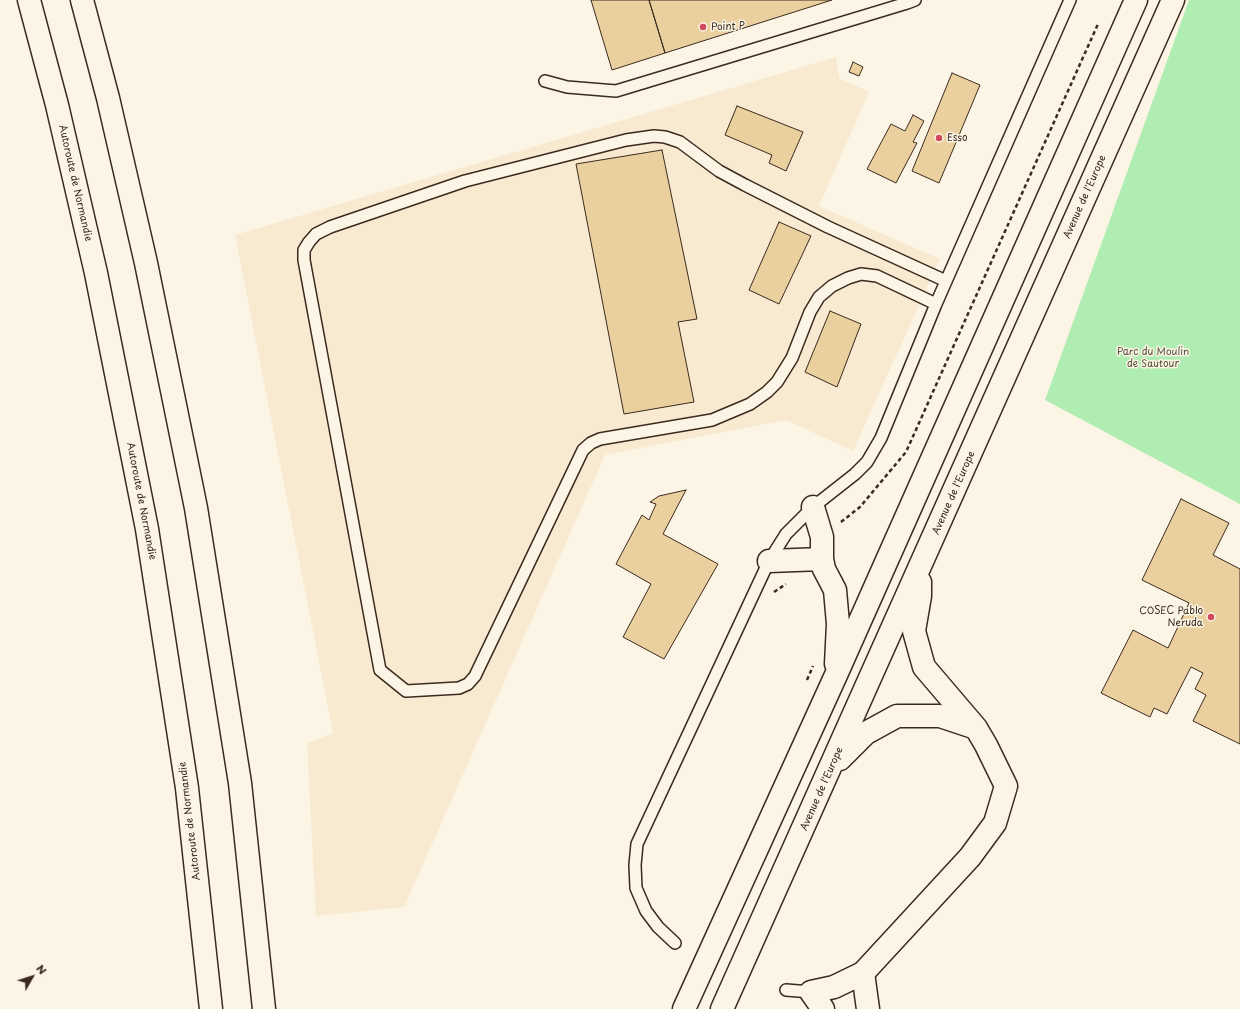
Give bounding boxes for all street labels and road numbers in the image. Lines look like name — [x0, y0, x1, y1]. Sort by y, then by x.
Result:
street label: Autoroute de Normandie — [56, 123, 94, 243]
street label: Avenue de l'Europe — [1061, 153, 1109, 241]
street label: Autoroute de Normandie — [124, 441, 158, 561]
street label: Avenue de l'Europe — [930, 449, 978, 537]
street label: Avenue de l'Europe — [798, 745, 846, 833]
street label: Autoroute de Normandie — [177, 761, 203, 881]

